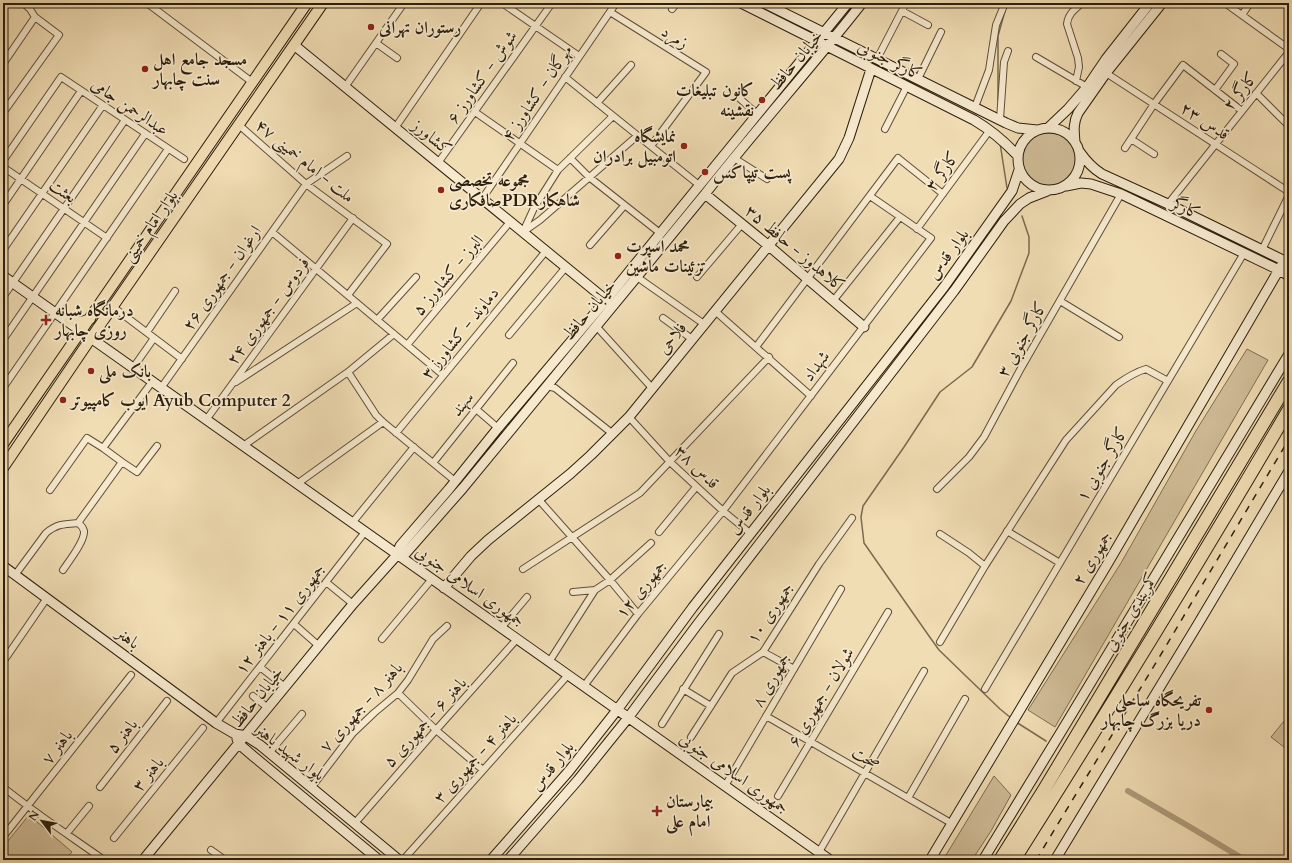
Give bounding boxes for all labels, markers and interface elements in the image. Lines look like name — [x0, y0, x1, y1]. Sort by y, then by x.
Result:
place label: رستوران تهرانی — [378, 16, 461, 39]
street label: زمرد — [657, 20, 693, 54]
marker: رستوران تهرانی — [366, 22, 376, 32]
street label: خیابان حافظ — [764, 25, 828, 95]
street label: شوش - کشاورز ۶ — [441, 26, 523, 128]
street label: کارگر جنوبی — [854, 35, 926, 86]
street label: مهرگان - کشاورز ۴ — [496, 40, 578, 146]
place label: مسجد جامع اهل سنت چابهار — [151, 48, 247, 91]
marker: مسجد جامع اهل سنت چابهار — [140, 64, 150, 74]
street label: کارگر ۲ — [1217, 67, 1263, 115]
street label: عبدالرحمن جامی — [87, 73, 173, 141]
place label: کانون تبلیغات نقشینه — [676, 79, 754, 122]
marker: کانون تبلیغات نقشینه — [757, 95, 767, 105]
street label: قدس ۲۳ — [1176, 97, 1234, 145]
street label: کشاورز — [406, 113, 457, 160]
street label: ملت - امام خمینی ۴۷ — [249, 114, 359, 211]
place label: نمایشگاه اتومبیل برادران — [593, 125, 676, 168]
marker: نمایشگاه اتومبیل برادران — [679, 141, 689, 151]
street label: کارگر ۳ — [920, 147, 964, 195]
place label: پست تیپاکس — [713, 161, 792, 184]
marker: پست تیپاکس — [700, 167, 710, 177]
place label: مجموعه تخصصی صافکاریPDRشاهکار — [449, 169, 580, 212]
street label: بعثت — [45, 173, 81, 209]
street label: بلوار امام خمینی — [117, 185, 186, 268]
marker: مجموعه تخصصی صافکاریPDRشاهکار — [436, 185, 446, 195]
street label: کارگر — [1166, 190, 1204, 225]
street label: کلاهدوز - حافظ ۳۵ — [740, 199, 850, 297]
street label: ارغوان - جمهوری ۲۶ — [177, 220, 267, 335]
street label: بلوار قدس — [922, 224, 974, 284]
street label: البرز - کشاورز ۵ — [407, 229, 489, 320]
place label: محمد اسپرت تزئینات ماشین — [626, 235, 706, 278]
marker: محمد اسپرت تزئینات ماشین — [613, 251, 623, 261]
street label: فردوس - جمهوری ۲۴ — [221, 252, 315, 370]
street label: خیابان حافظ — [557, 275, 621, 345]
street label: دماوند - کشاورز ۳ — [416, 282, 504, 384]
street label: کارگر جنوبی ۳ — [992, 297, 1053, 382]
place label: درمانگاه شبانه روزی چابهار — [53, 299, 134, 342]
marker: درمانگاه شبانه روزی چابهار — [40, 314, 52, 326]
street label: فلاحی — [652, 317, 692, 359]
street label: شهداد — [797, 346, 835, 386]
place label: بانک ملی — [98, 360, 151, 385]
marker: بانک ملی — [86, 366, 96, 376]
street label: سهند — [445, 387, 479, 421]
place label: ایوب کامپیوتر Ayub Computer 2 — [69, 389, 291, 412]
marker: ایوب کامپیوتر Ayub Computer 2 — [58, 395, 68, 405]
street label: کارگر جنوبی ۱ — [1071, 422, 1134, 506]
street label: قدس ۳۸ — [669, 440, 725, 494]
street label: بلوار قدس — [722, 479, 776, 539]
street label: جمهوری ۲ — [1067, 527, 1117, 589]
street label: جمهوری اسلامی جنوبی — [410, 540, 529, 633]
street label: جمهوری ۱۲ — [610, 555, 672, 623]
street label: جمهوری ۱۱ - باهنر ۱۲ — [230, 559, 330, 679]
street label: کمربندی جنوبی — [1099, 568, 1164, 656]
street label: جمهوری ۱۰ — [741, 578, 799, 648]
street label: باهنر — [110, 620, 145, 654]
street label: شولان - جمهوری ۶ — [782, 643, 860, 751]
street label: جمهوری ۸ — [746, 649, 796, 711]
street label: باهنر ۸ - جمهوری ۷ — [314, 657, 408, 757]
street label: خیابان حافظ — [225, 662, 289, 732]
street label: باهنر ۶ - جمهوری ۵ — [378, 672, 472, 772]
place label: تفریحگاه ساحلی دریا بزرگ چابهار — [1099, 689, 1202, 732]
marker: تفریحگاه ساحلی دریا بزرگ چابهار — [1204, 705, 1214, 715]
street label: باهنر ۴ - جمهوری ۳ — [428, 708, 522, 808]
street label: باهنر ۵ — [101, 714, 143, 758]
street label: بلوار شهید باهنر — [249, 717, 330, 786]
street label: باهنر ۷ — [36, 725, 78, 769]
street label: جمهوری اسلامی جنوبی — [674, 727, 793, 820]
street label: بلوار قدس — [525, 736, 579, 796]
street label: صحت — [847, 741, 885, 775]
street label: باهنر ۳ — [127, 752, 169, 796]
place label: بیمارستان امام علی — [665, 790, 713, 836]
north arrow — [22, 801, 62, 841]
marker: بیمارستان امام علی — [651, 805, 663, 817]
text: N — [25, 808, 43, 824]

